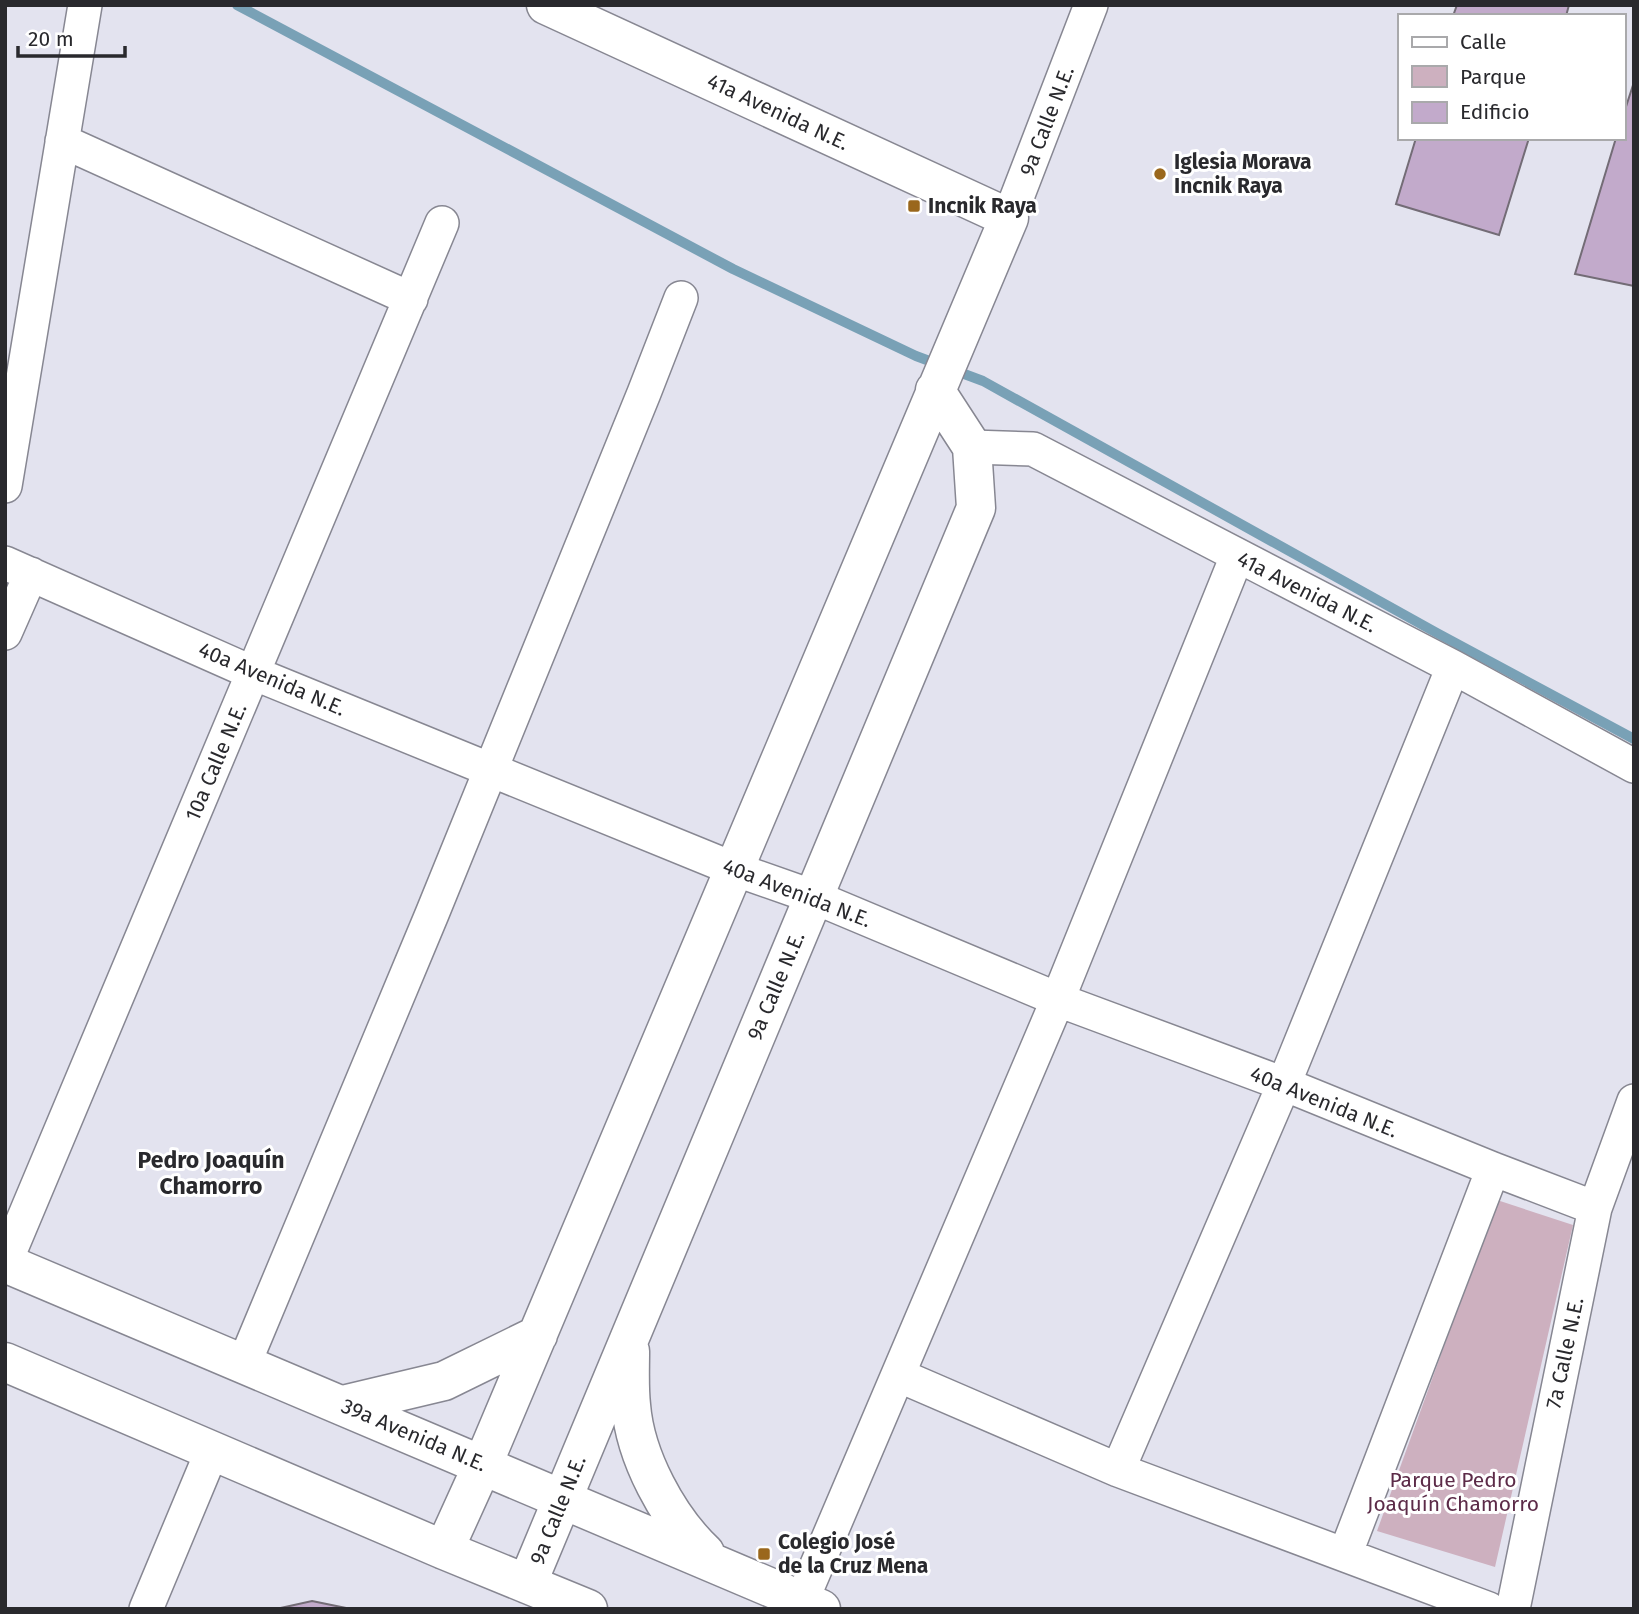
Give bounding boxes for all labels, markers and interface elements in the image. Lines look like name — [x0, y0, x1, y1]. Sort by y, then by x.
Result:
scale bar — [18, 14, 124, 58]
legend — [1398, 14, 1625, 140]
text: 20 m — [28, 26, 74, 52]
text: Calle — [1460, 29, 1506, 55]
street label: 9a Calle N.E. — [1014, 62, 1080, 180]
text: Parque — [1460, 64, 1526, 90]
street label: 41a Avenida N.E. — [703, 68, 853, 156]
text: Edificio — [1460, 99, 1530, 125]
place label: Iglesia Morava Incnik Raya — [1174, 149, 1311, 199]
marker: Iglesia Morava Incnik Raya — [1152, 166, 1168, 182]
place label: Incnik Raya — [928, 193, 1037, 219]
marker: Incnik Raya — [906, 198, 922, 214]
street label: 41a Avenida N.E. — [1233, 546, 1381, 638]
street label: 40a Avenida N.E. — [195, 636, 349, 722]
street label: 10a Calle N.E. — [180, 699, 252, 825]
street label: 40a Avenida N.E. — [719, 853, 875, 933]
street label: 9a Calle N.E. — [741, 928, 811, 1044]
street label: 40a Avenida N.E. — [1246, 1061, 1402, 1143]
district label: Pedro Joaquín Chamorro — [138, 1146, 284, 1200]
street label: 7a Calle N.E. — [1541, 1295, 1589, 1411]
street label: 39a Avenida N.E. — [337, 1393, 491, 1477]
street label: 9a Calle N.E. — [524, 1452, 592, 1568]
park label: Parque Pedro Joaquín Chamorro — [1367, 1467, 1539, 1517]
place label: Colegio José de la Cruz Mena — [778, 1529, 928, 1579]
marker: Colegio José de la Cruz Mena — [756, 1546, 772, 1562]

